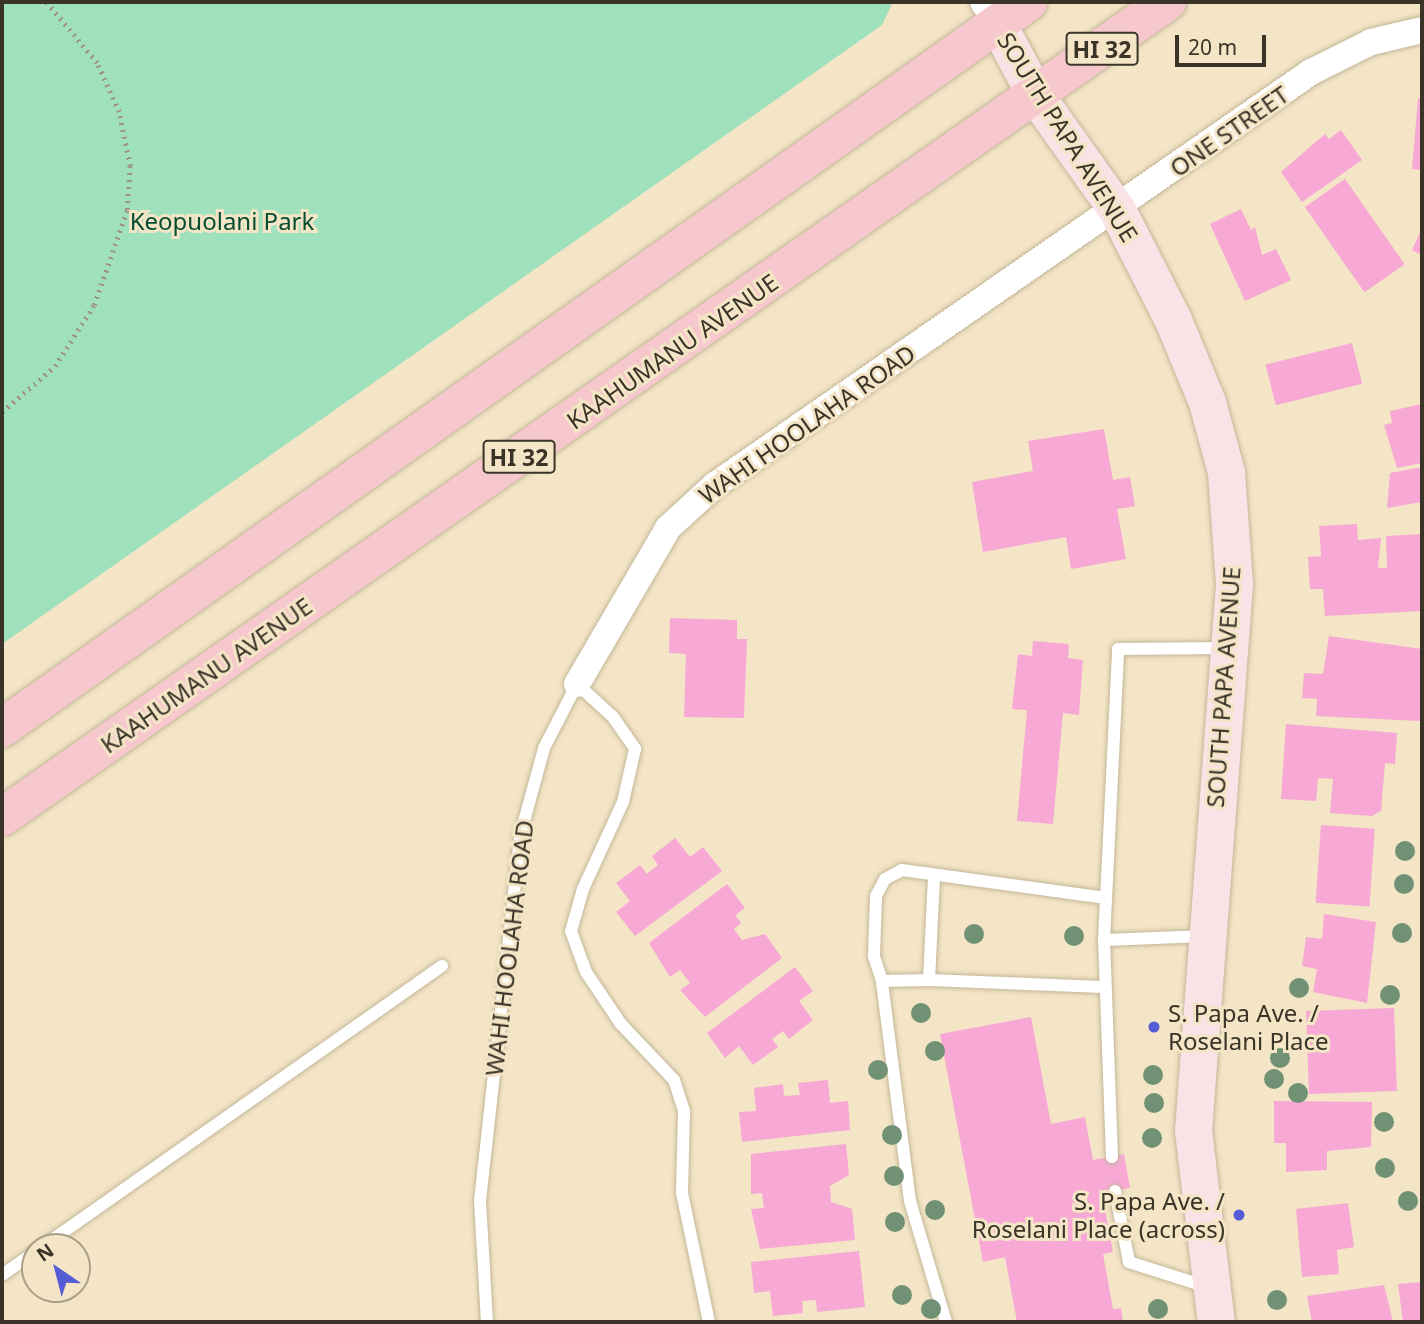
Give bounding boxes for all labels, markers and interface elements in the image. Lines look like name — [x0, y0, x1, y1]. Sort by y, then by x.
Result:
scale bar — [1179, 21, 1270, 65]
street label: SOUTH PAPA AVENUE — [992, 27, 1144, 247]
road number: HI 32 — [1065, 30, 1139, 68]
text: 20 m — [1188, 33, 1237, 61]
street label: ONE STREET — [1164, 80, 1294, 182]
park label: Keopuolani Park — [130, 207, 314, 235]
street label: KAAHUMANU AVENUE — [561, 267, 783, 435]
street label: WAHI HOOLAHA ROAD — [693, 338, 921, 510]
road number: HI 32 — [482, 438, 556, 477]
street label: SOUTH PAPA AVENUE — [1200, 565, 1246, 809]
street label: KAAHUMANU AVENUE — [95, 591, 317, 759]
street label: WAHI HOOLAHA ROAD — [479, 818, 539, 1078]
place label: S. Papa Ave. / Roselani Place — [1168, 999, 1329, 1055]
marker: S. Papa Ave. / Roselani Place — [1146, 1019, 1162, 1035]
place label: S. Papa Ave. / Roselani Place (across) — [972, 1187, 1225, 1243]
marker: S. Papa Ave. / Roselani Place (across) — [1231, 1207, 1247, 1223]
north arrow — [21, 1233, 91, 1303]
text: N — [31, 1237, 59, 1268]

